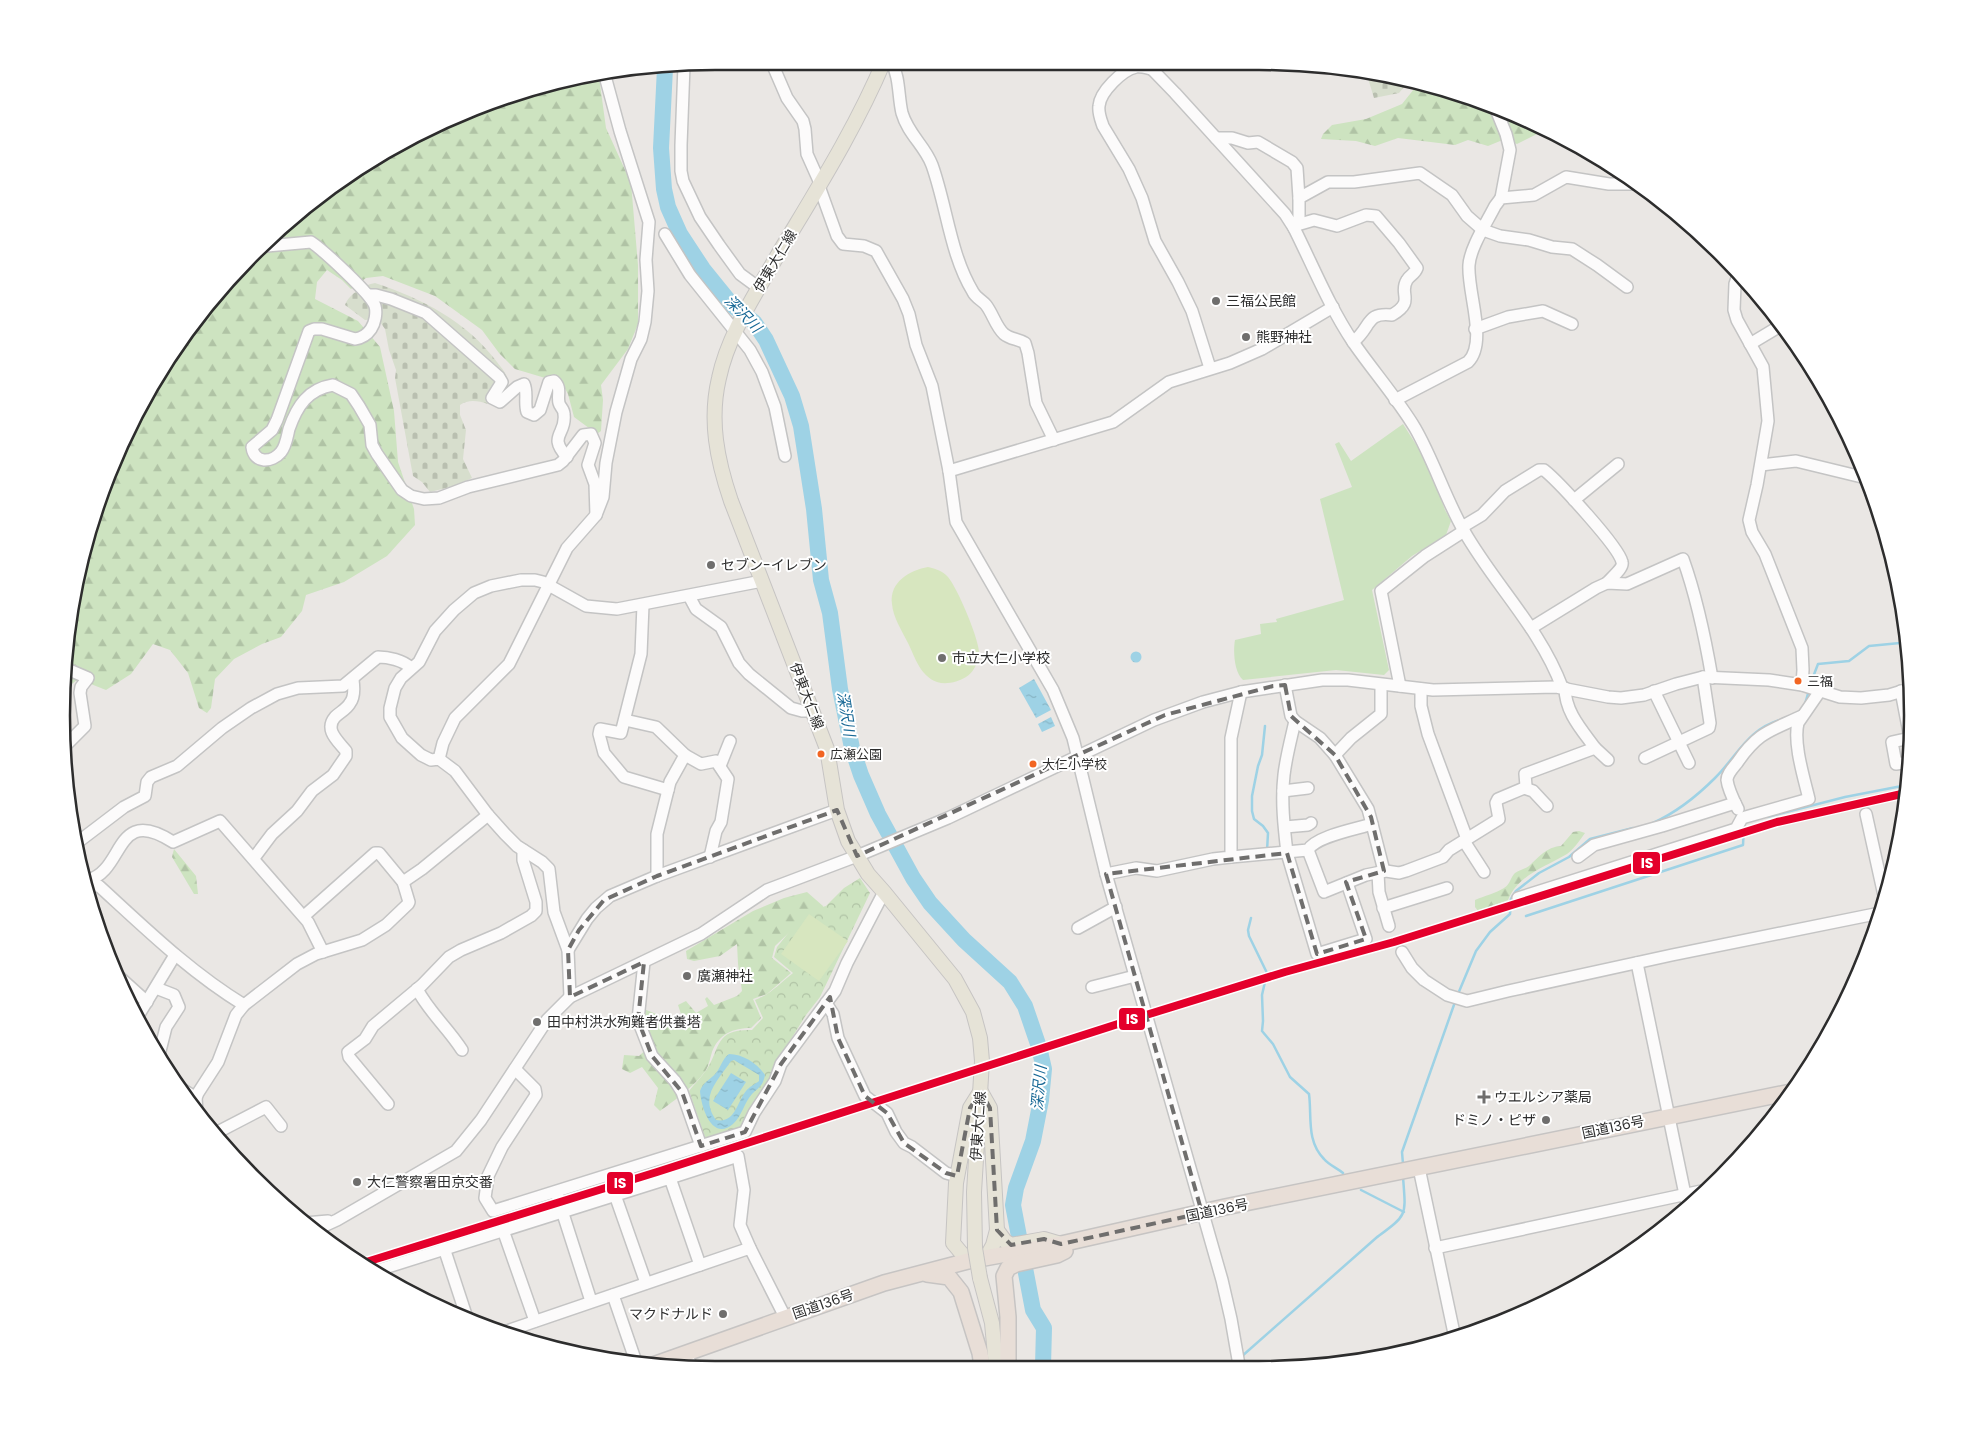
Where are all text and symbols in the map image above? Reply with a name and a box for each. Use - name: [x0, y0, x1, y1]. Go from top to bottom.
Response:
- street label: 伊東大仁線: [748, 226, 802, 296]
- water label: 深沢川: [720, 290, 768, 339]
- place label: 三福公民館: [1226, 291, 1296, 311]
- marker: 三福公民館: [1210, 295, 1222, 307]
- place label: 熊野神社: [1256, 327, 1312, 347]
- marker: 熊野神社: [1240, 331, 1252, 343]
- place label: セブン-イレブン: [721, 555, 827, 575]
- marker: セブン-イレブン: [705, 559, 717, 571]
- place label: 市立大仁小学校: [952, 648, 1050, 668]
- marker: 市立大仁小学校: [936, 652, 948, 664]
- street label: 伊東大仁線: [785, 660, 829, 732]
- place label: 三福: [1807, 672, 1833, 691]
- marker: 三福: [1793, 676, 1803, 686]
- water label: 深沢川: [833, 690, 861, 740]
- place label: 広瀬公園: [830, 745, 882, 764]
- marker: 広瀬公園: [816, 749, 826, 759]
- place label: 大仁小学校: [1042, 755, 1107, 774]
- marker: 大仁小学校: [1028, 759, 1038, 769]
- line badge: IS: [1632, 851, 1661, 875]
- text: IS: [1641, 853, 1654, 873]
- place label: 廣瀬神社: [697, 966, 753, 986]
- marker: 廣瀬神社: [681, 970, 693, 982]
- line badge: IS: [1118, 1007, 1146, 1031]
- text: IS: [1126, 1009, 1139, 1029]
- place label: 田中村洪水殉難者供養塔: [547, 1012, 701, 1032]
- marker: 田中村洪水殉難者供養塔: [531, 1016, 543, 1028]
- water label: 深沢川: [1026, 1063, 1051, 1111]
- place label: ウエルシア薬局: [1494, 1087, 1592, 1107]
- street label: 伊東大仁線: [966, 1090, 990, 1162]
- marker: ウエルシア薬局: [1478, 1091, 1490, 1103]
- place label: ドミノ・ピザ: [1452, 1110, 1536, 1130]
- street label: 国道136号: [1580, 1111, 1646, 1143]
- marker: ドミノ・ピザ: [1540, 1114, 1552, 1126]
- line badge: IS: [606, 1171, 634, 1195]
- place label: 大仁警察署田京交番: [367, 1172, 493, 1192]
- text: IS: [614, 1173, 627, 1193]
- marker: 大仁警察署田京交番: [351, 1176, 363, 1188]
- street label: 国道136号: [1184, 1194, 1250, 1226]
- street label: 国道136号: [790, 1284, 856, 1324]
- place label: マクドナルド: [629, 1304, 713, 1324]
- marker: マクドナルド: [717, 1308, 729, 1320]

